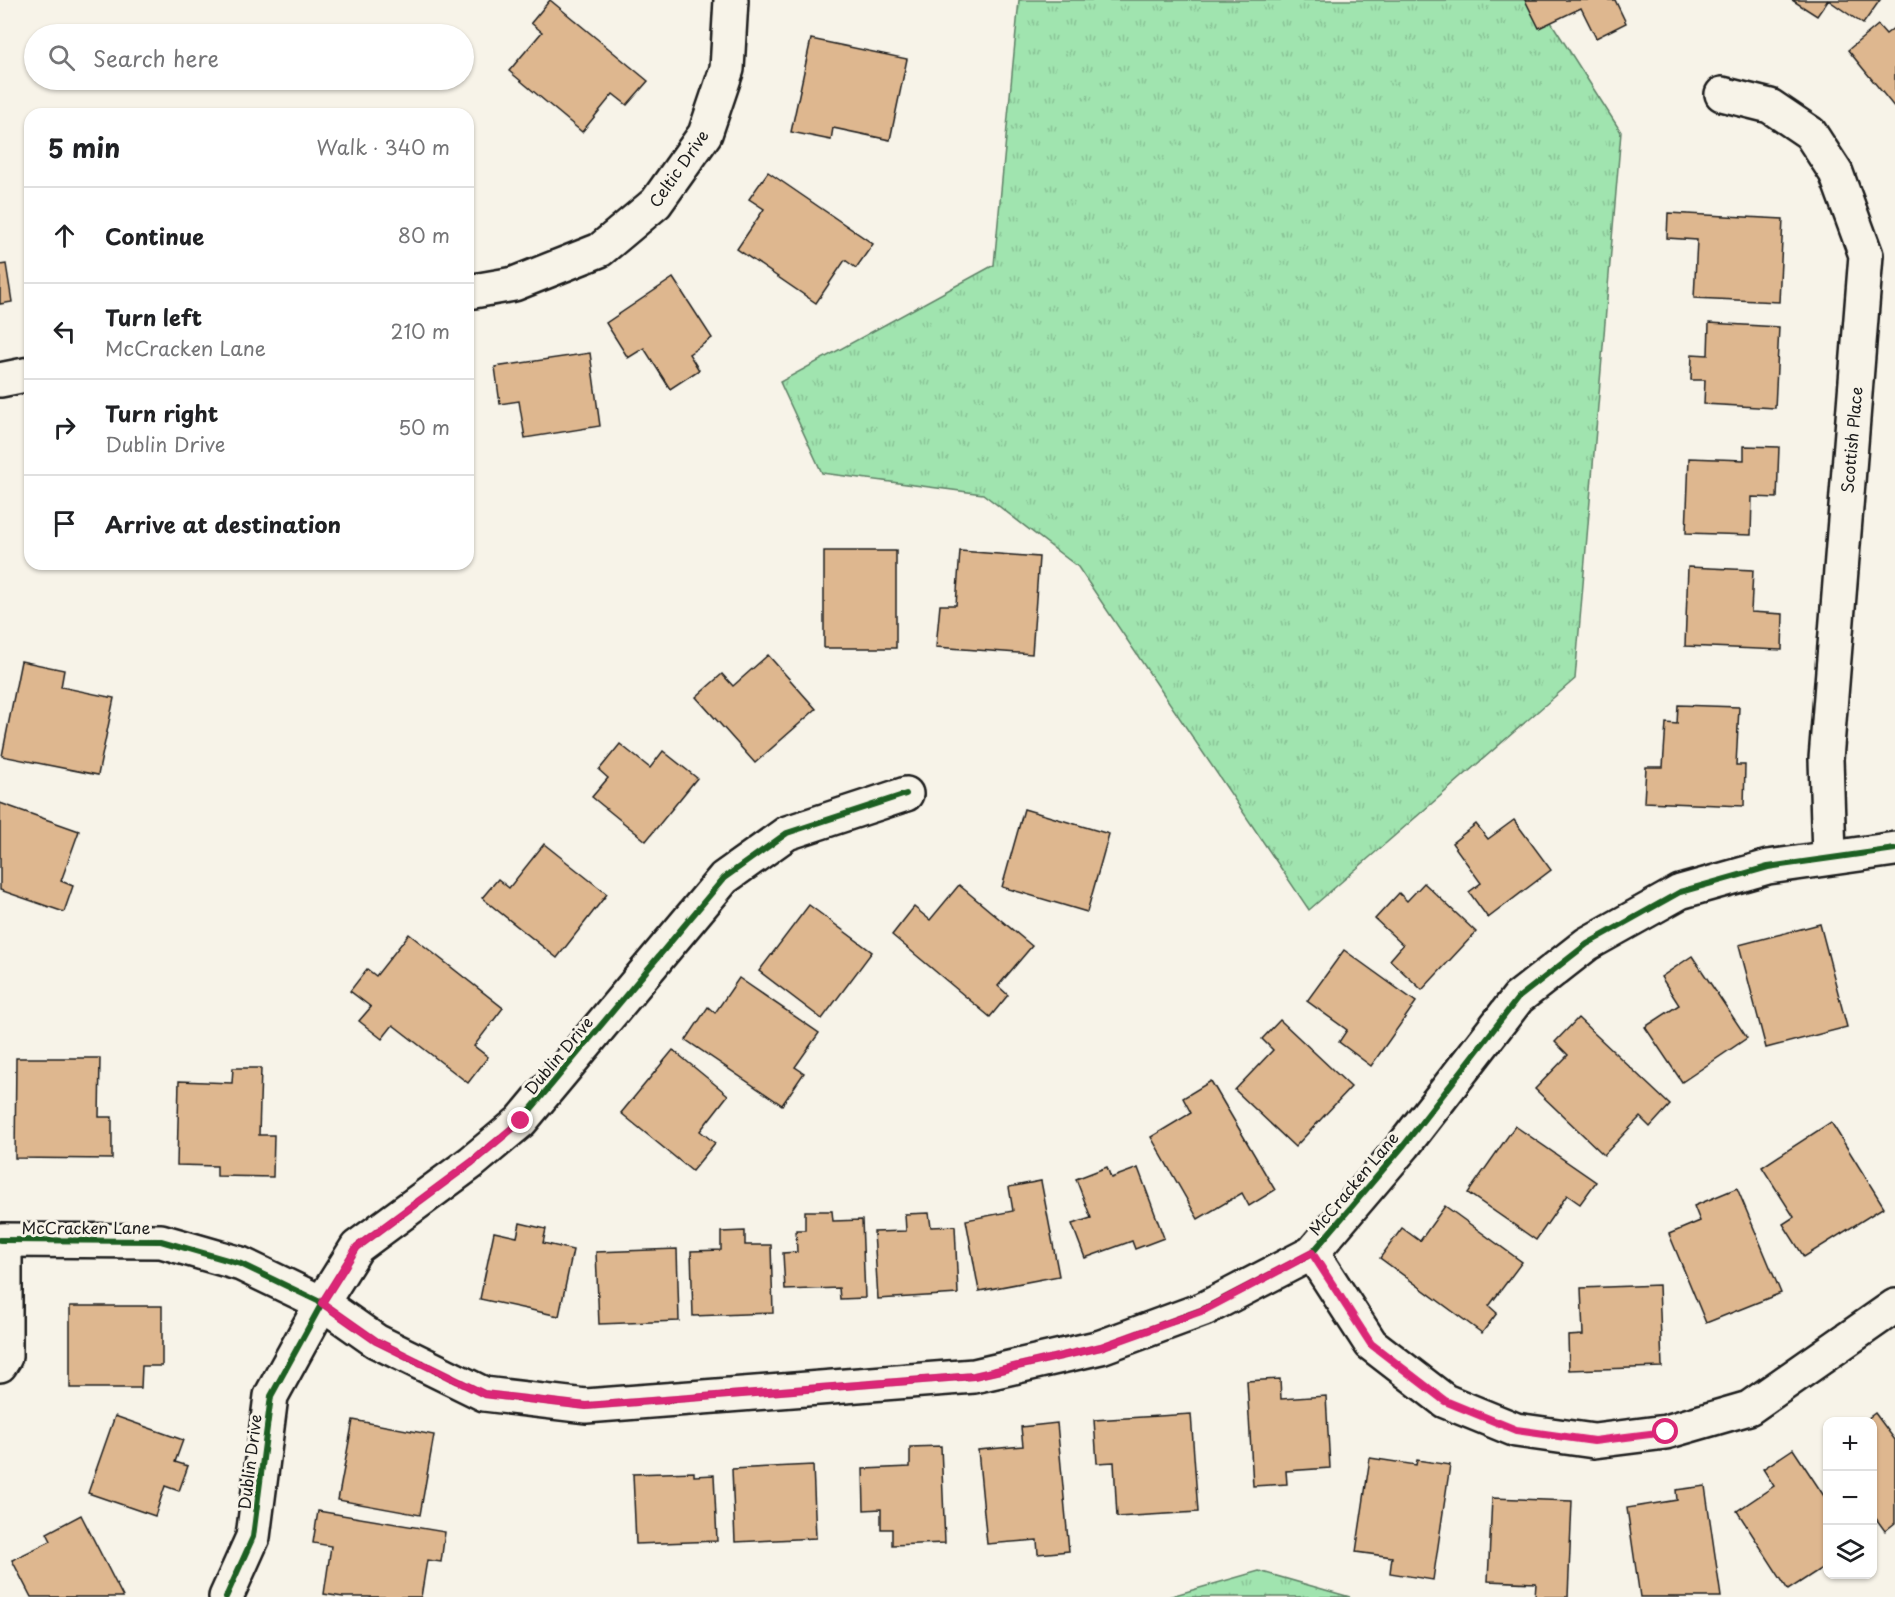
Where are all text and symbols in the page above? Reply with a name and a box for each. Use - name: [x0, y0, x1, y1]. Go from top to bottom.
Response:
- search box: [24, 24, 474, 90]
- icon: search: [45, 41, 78, 74]
- text: Search here: [93, 41, 219, 74]
- street label: Celtic Drive: [642, 124, 714, 212]
- text: 5 min: [48, 128, 120, 167]
- text: Walk · 340 m: [317, 132, 450, 162]
- icon: ahead: [48, 219, 81, 252]
- text: Continue: [105, 219, 204, 252]
- text: 80 m: [398, 220, 450, 250]
- text: Turn left: [105, 300, 202, 333]
- icon: left: [48, 315, 81, 348]
- text: 210 m: [391, 316, 450, 346]
- text: McCracken Lane: [105, 333, 266, 363]
- street label: Scottish Place: [1834, 386, 1868, 494]
- text: Turn right: [105, 396, 218, 429]
- icon: right: [48, 411, 81, 444]
- text: 50 m: [398, 412, 450, 442]
- text: Dublin Drive: [105, 429, 225, 459]
- icon: arrive: [48, 507, 81, 540]
- text: Arrive at destination: [105, 507, 341, 540]
- street label: Dublin Drive: [518, 1010, 598, 1100]
- route end: [507, 1107, 533, 1133]
- street label: McCracken Lane: [1302, 1126, 1404, 1240]
- street label: McCracken Lane: [22, 1215, 150, 1239]
- street label: Dublin Drive: [231, 1413, 267, 1511]
- map controls: [1823, 1417, 1877, 1579]
- button: +: [1823, 1417, 1877, 1471]
- route start: [1652, 1418, 1678, 1444]
- button: −: [1823, 1471, 1877, 1525]
- button: layers: [1823, 1525, 1877, 1579]

